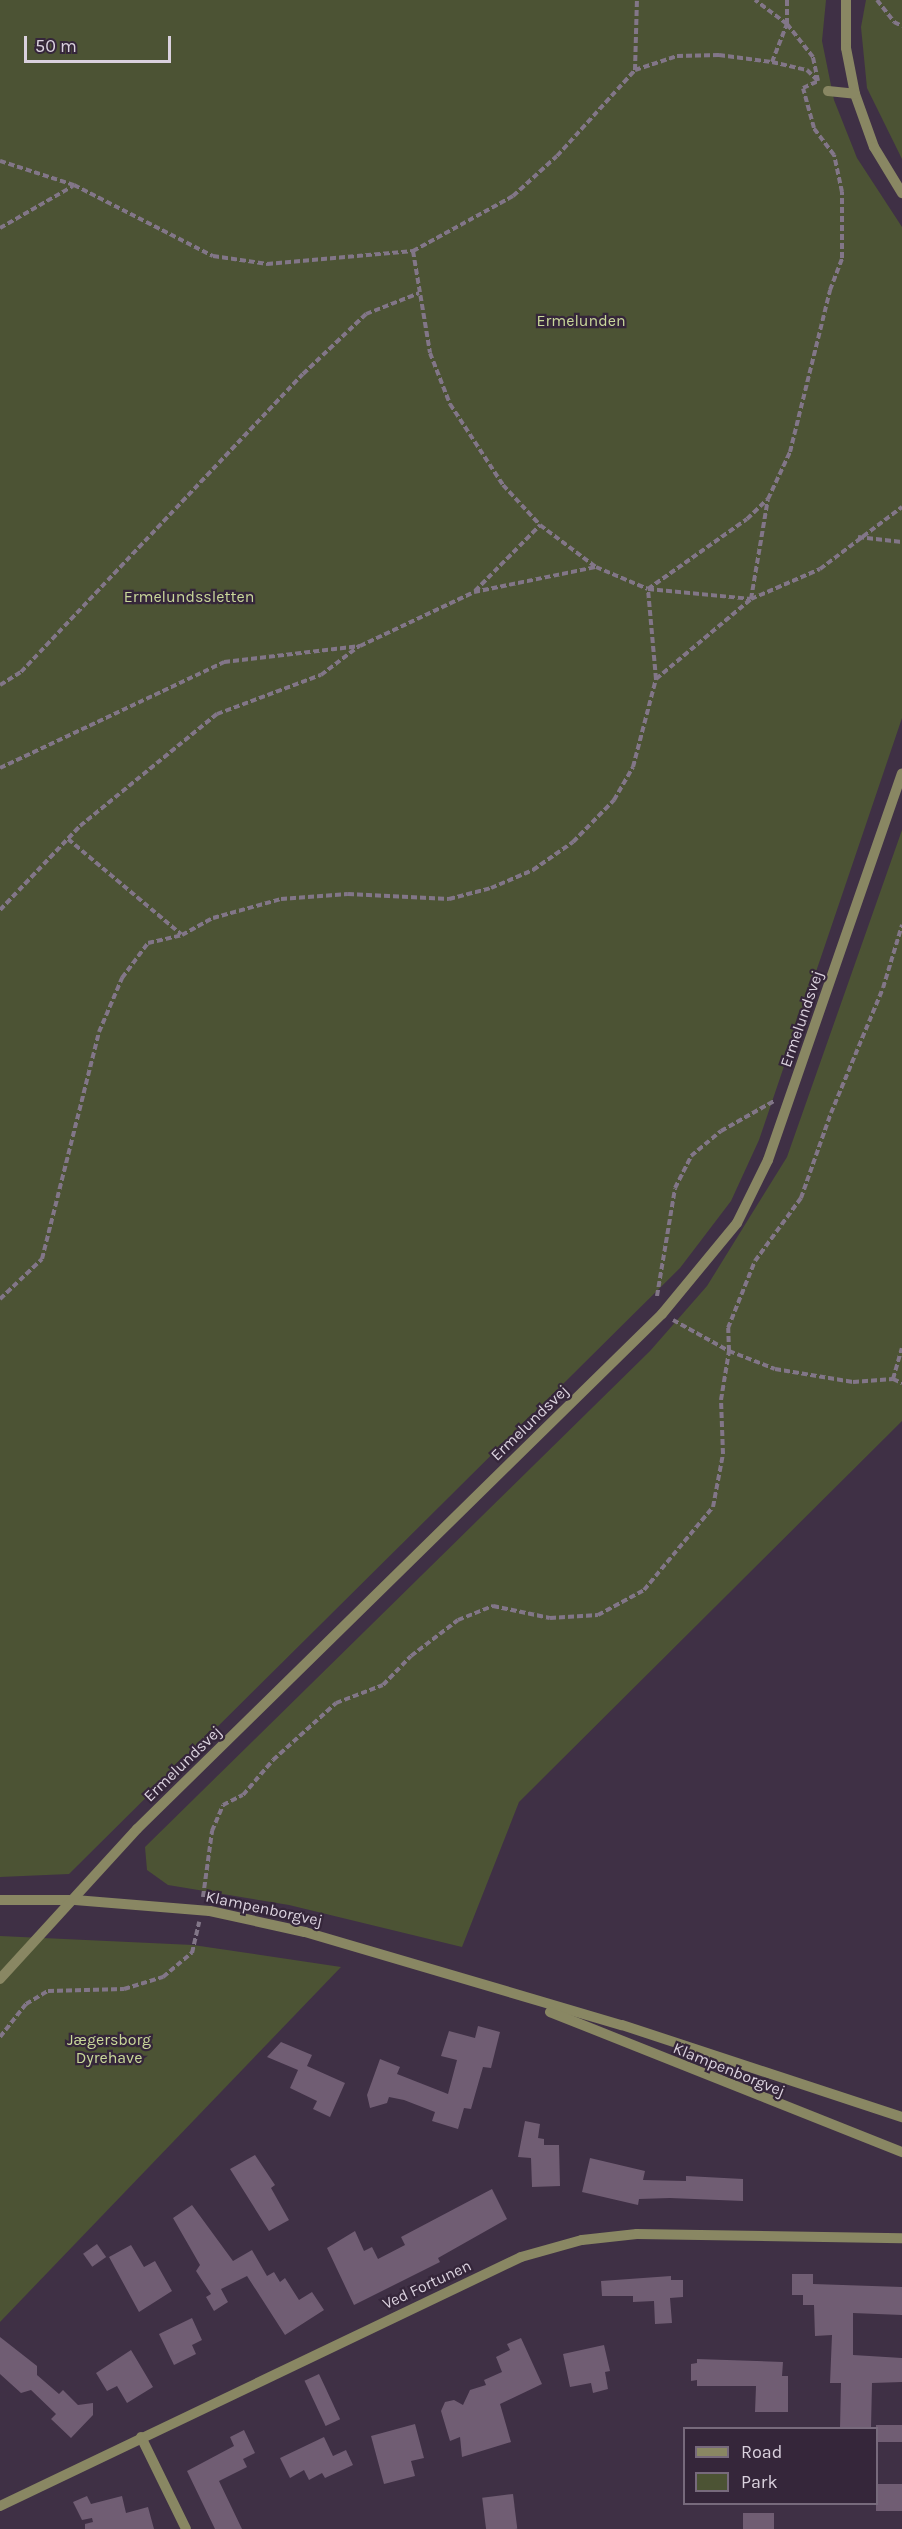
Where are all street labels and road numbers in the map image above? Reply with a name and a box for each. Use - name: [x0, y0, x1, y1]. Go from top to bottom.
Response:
- street label: Ermelundsvej: [776, 968, 828, 1070]
- street label: Ermelundsvej: [487, 1381, 573, 1465]
- street label: Ermelundsvej: [140, 1722, 226, 1806]
- street label: Klampenborgvej: [204, 1887, 324, 1931]
- street label: Klampenborgvej: [670, 2039, 788, 2101]
- street label: Ved Fortunen: [380, 2256, 474, 2314]

